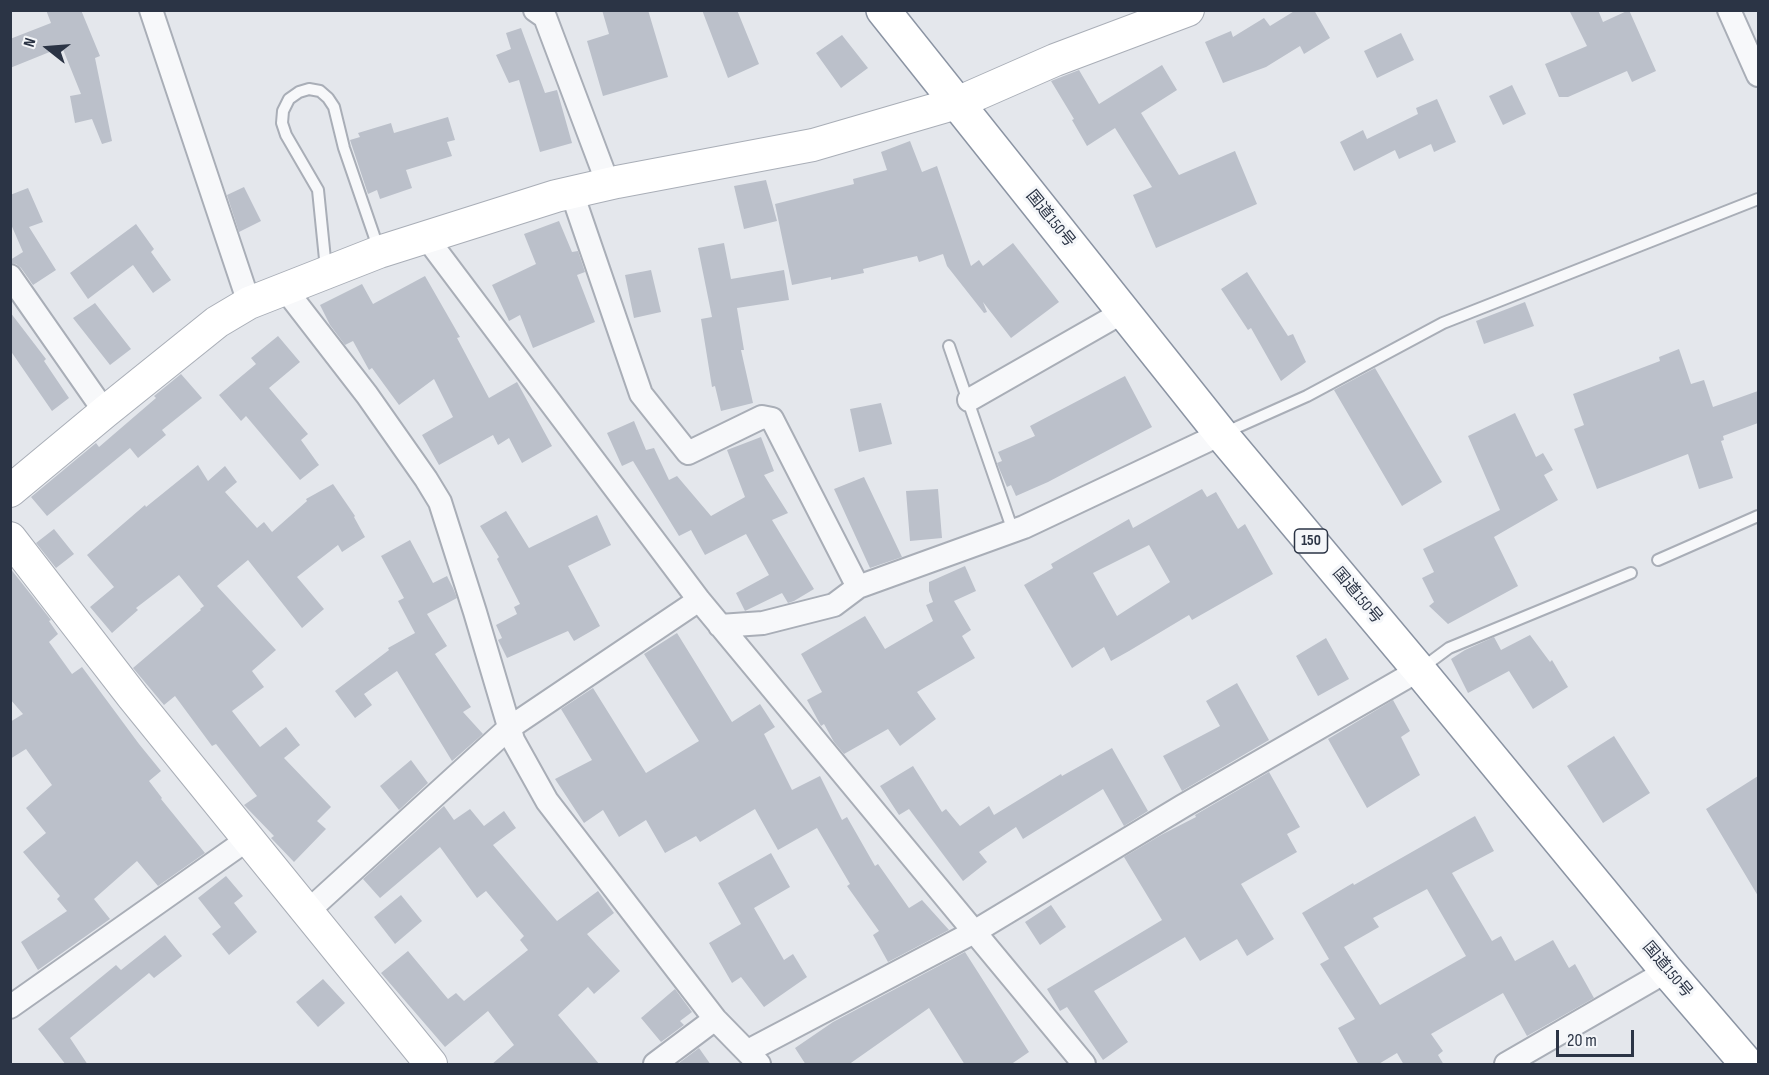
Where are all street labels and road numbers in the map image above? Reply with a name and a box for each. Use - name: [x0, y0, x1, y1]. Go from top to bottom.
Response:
- street label: 国道150号: [1021, 187, 1079, 251]
- road number: 150: [1294, 529, 1328, 553]
- street label: 国道150号: [1328, 564, 1386, 628]
- street label: 国道150号: [1638, 938, 1696, 1002]

